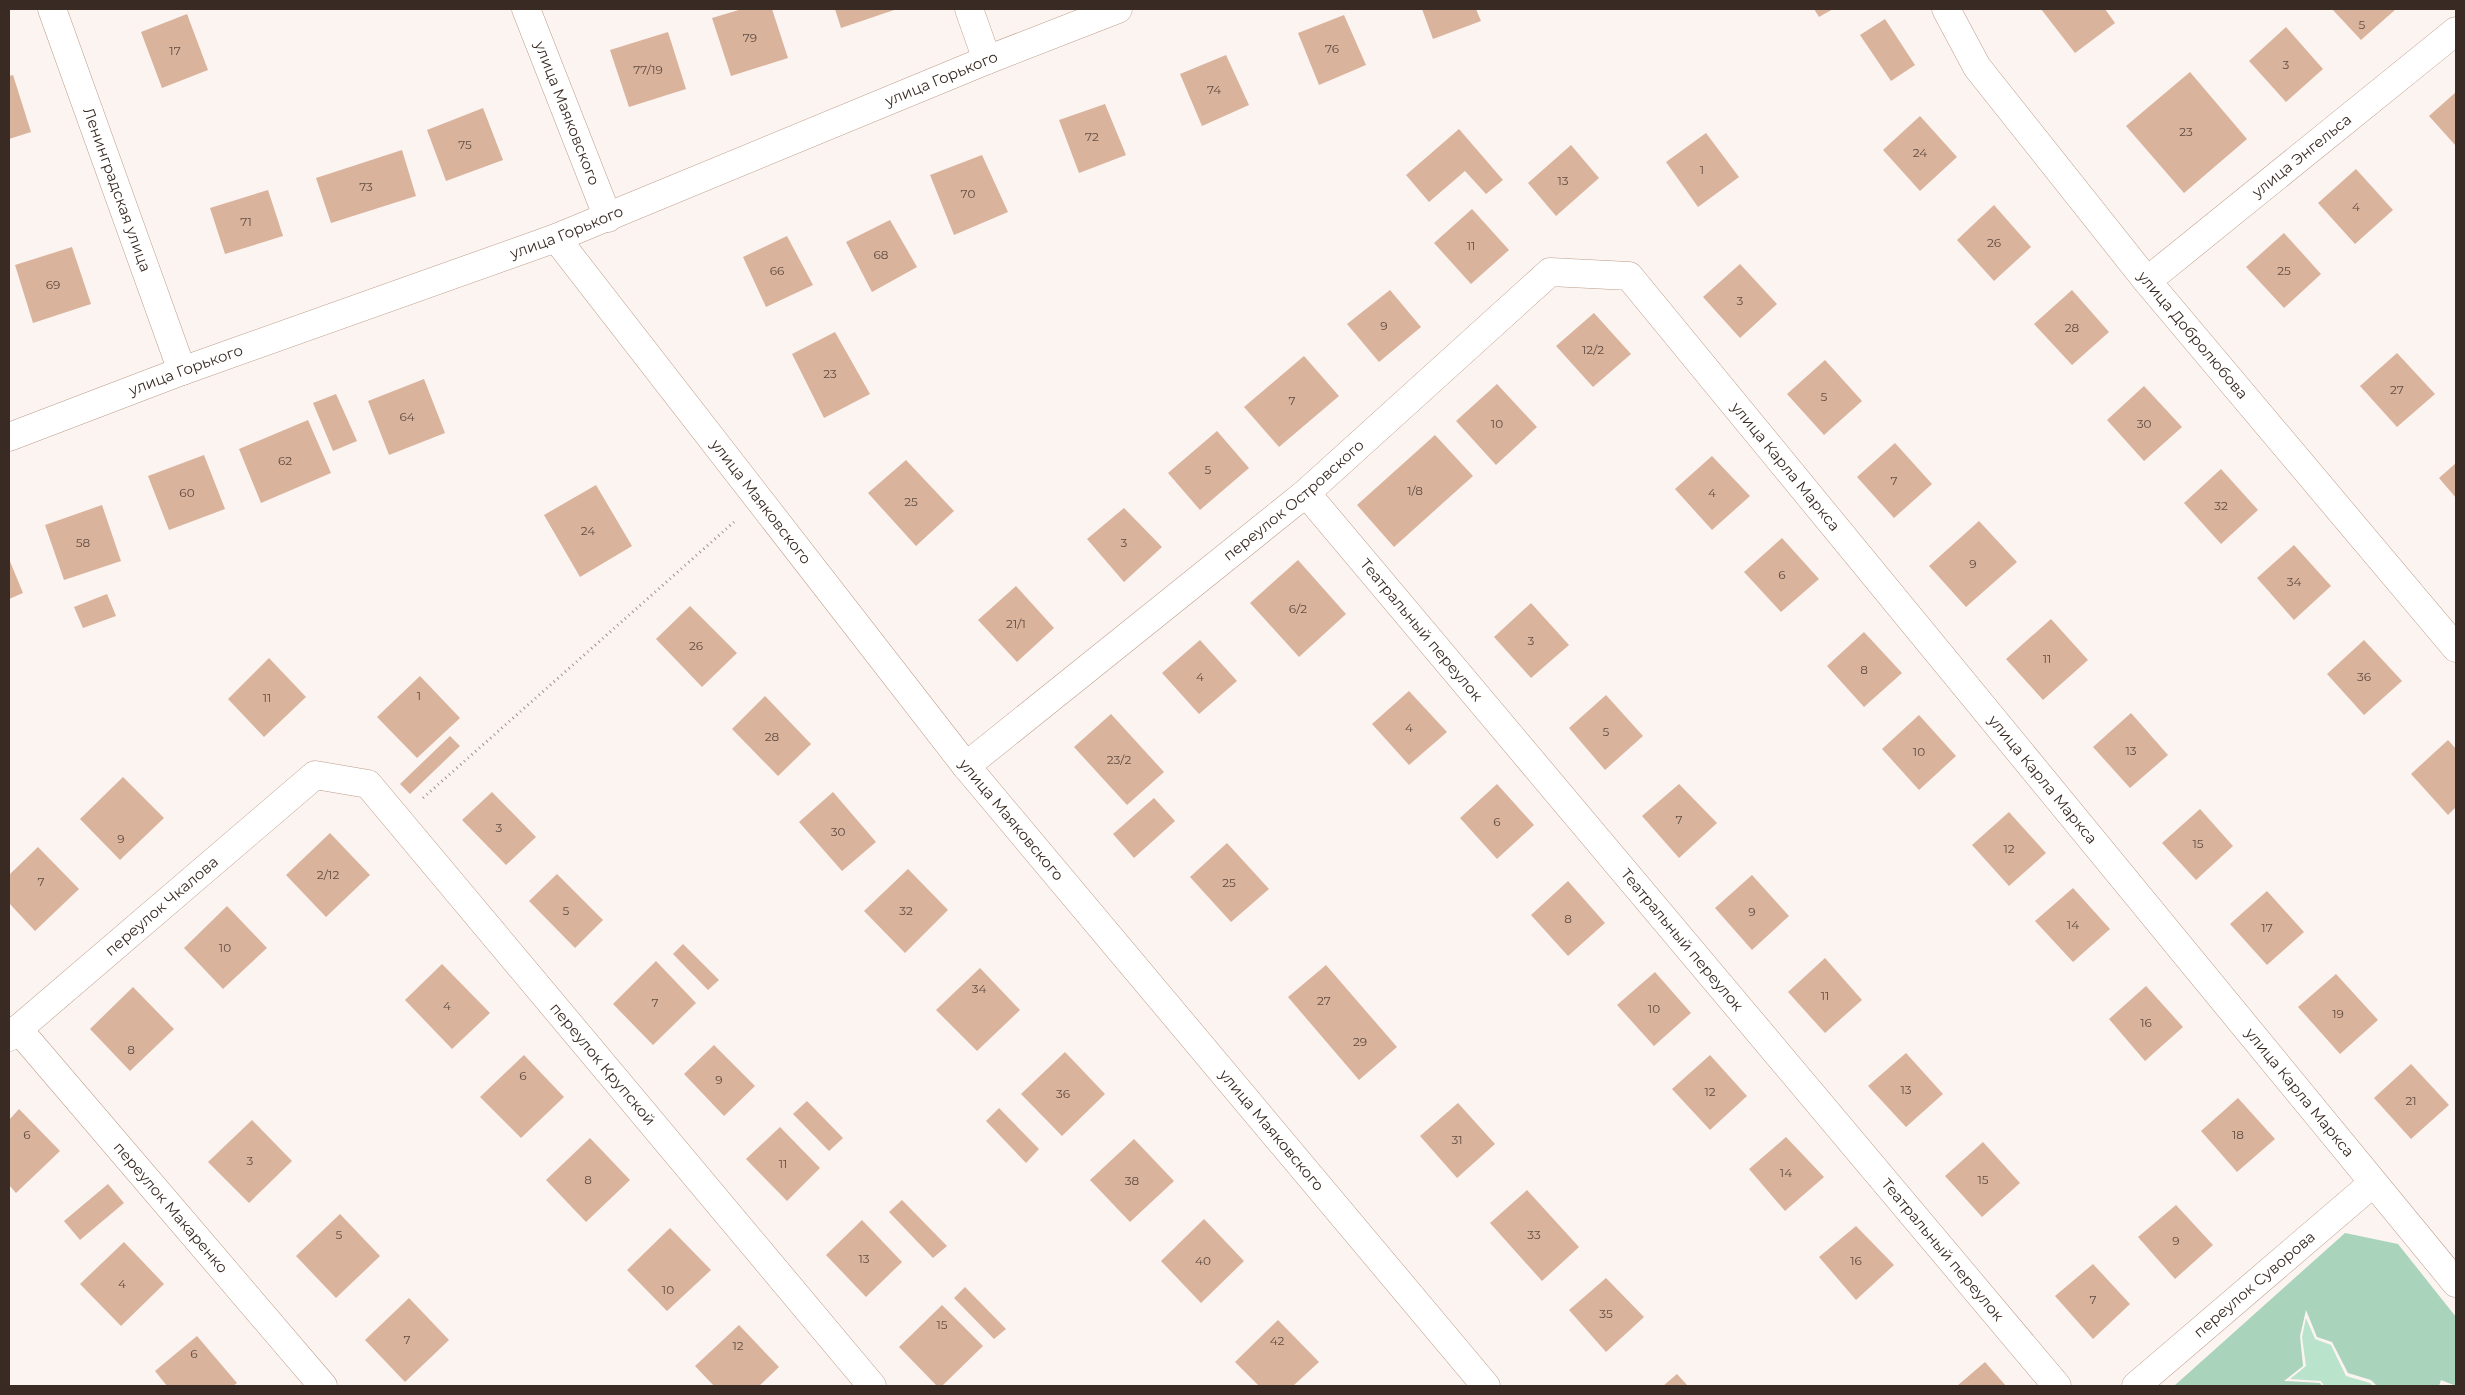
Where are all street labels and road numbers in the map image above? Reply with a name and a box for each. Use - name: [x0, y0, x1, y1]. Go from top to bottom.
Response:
- street label: улица Маяковского: [530, 37, 604, 188]
- street label: улица Горького: [881, 47, 1000, 111]
- street label: Ленинградская улица: [79, 105, 156, 274]
- street label: улица Энгельса: [2247, 110, 2355, 202]
- street label: улица Горького: [506, 201, 626, 263]
- street label: улица Добролюбова: [2133, 266, 2252, 403]
- street label: улица Горького: [125, 340, 245, 400]
- street label: улица Карла Маркса: [1727, 397, 1844, 535]
- street label: улица Маяковского: [706, 434, 816, 568]
- street label: переулок Островского: [1219, 435, 1368, 565]
- street label: Театральный переулок: [1356, 554, 1487, 705]
- street label: улица Карла Маркса: [1984, 710, 2102, 848]
- street label: улица Маяковского: [955, 754, 1068, 884]
- street label: переулок Чкалова: [101, 852, 222, 960]
- street label: Театральный переулок: [1617, 864, 1748, 1015]
- street label: переулок Крупской: [546, 999, 660, 1129]
- street label: улица Карла Маркса: [2241, 1023, 2359, 1161]
- street label: улица Маяковского: [1215, 1065, 1328, 1195]
- street label: переулок Макаренко: [110, 1138, 232, 1277]
- street label: Театральный переулок: [1878, 1174, 2009, 1325]
- street label: переулок Суворова: [2189, 1227, 2319, 1341]

